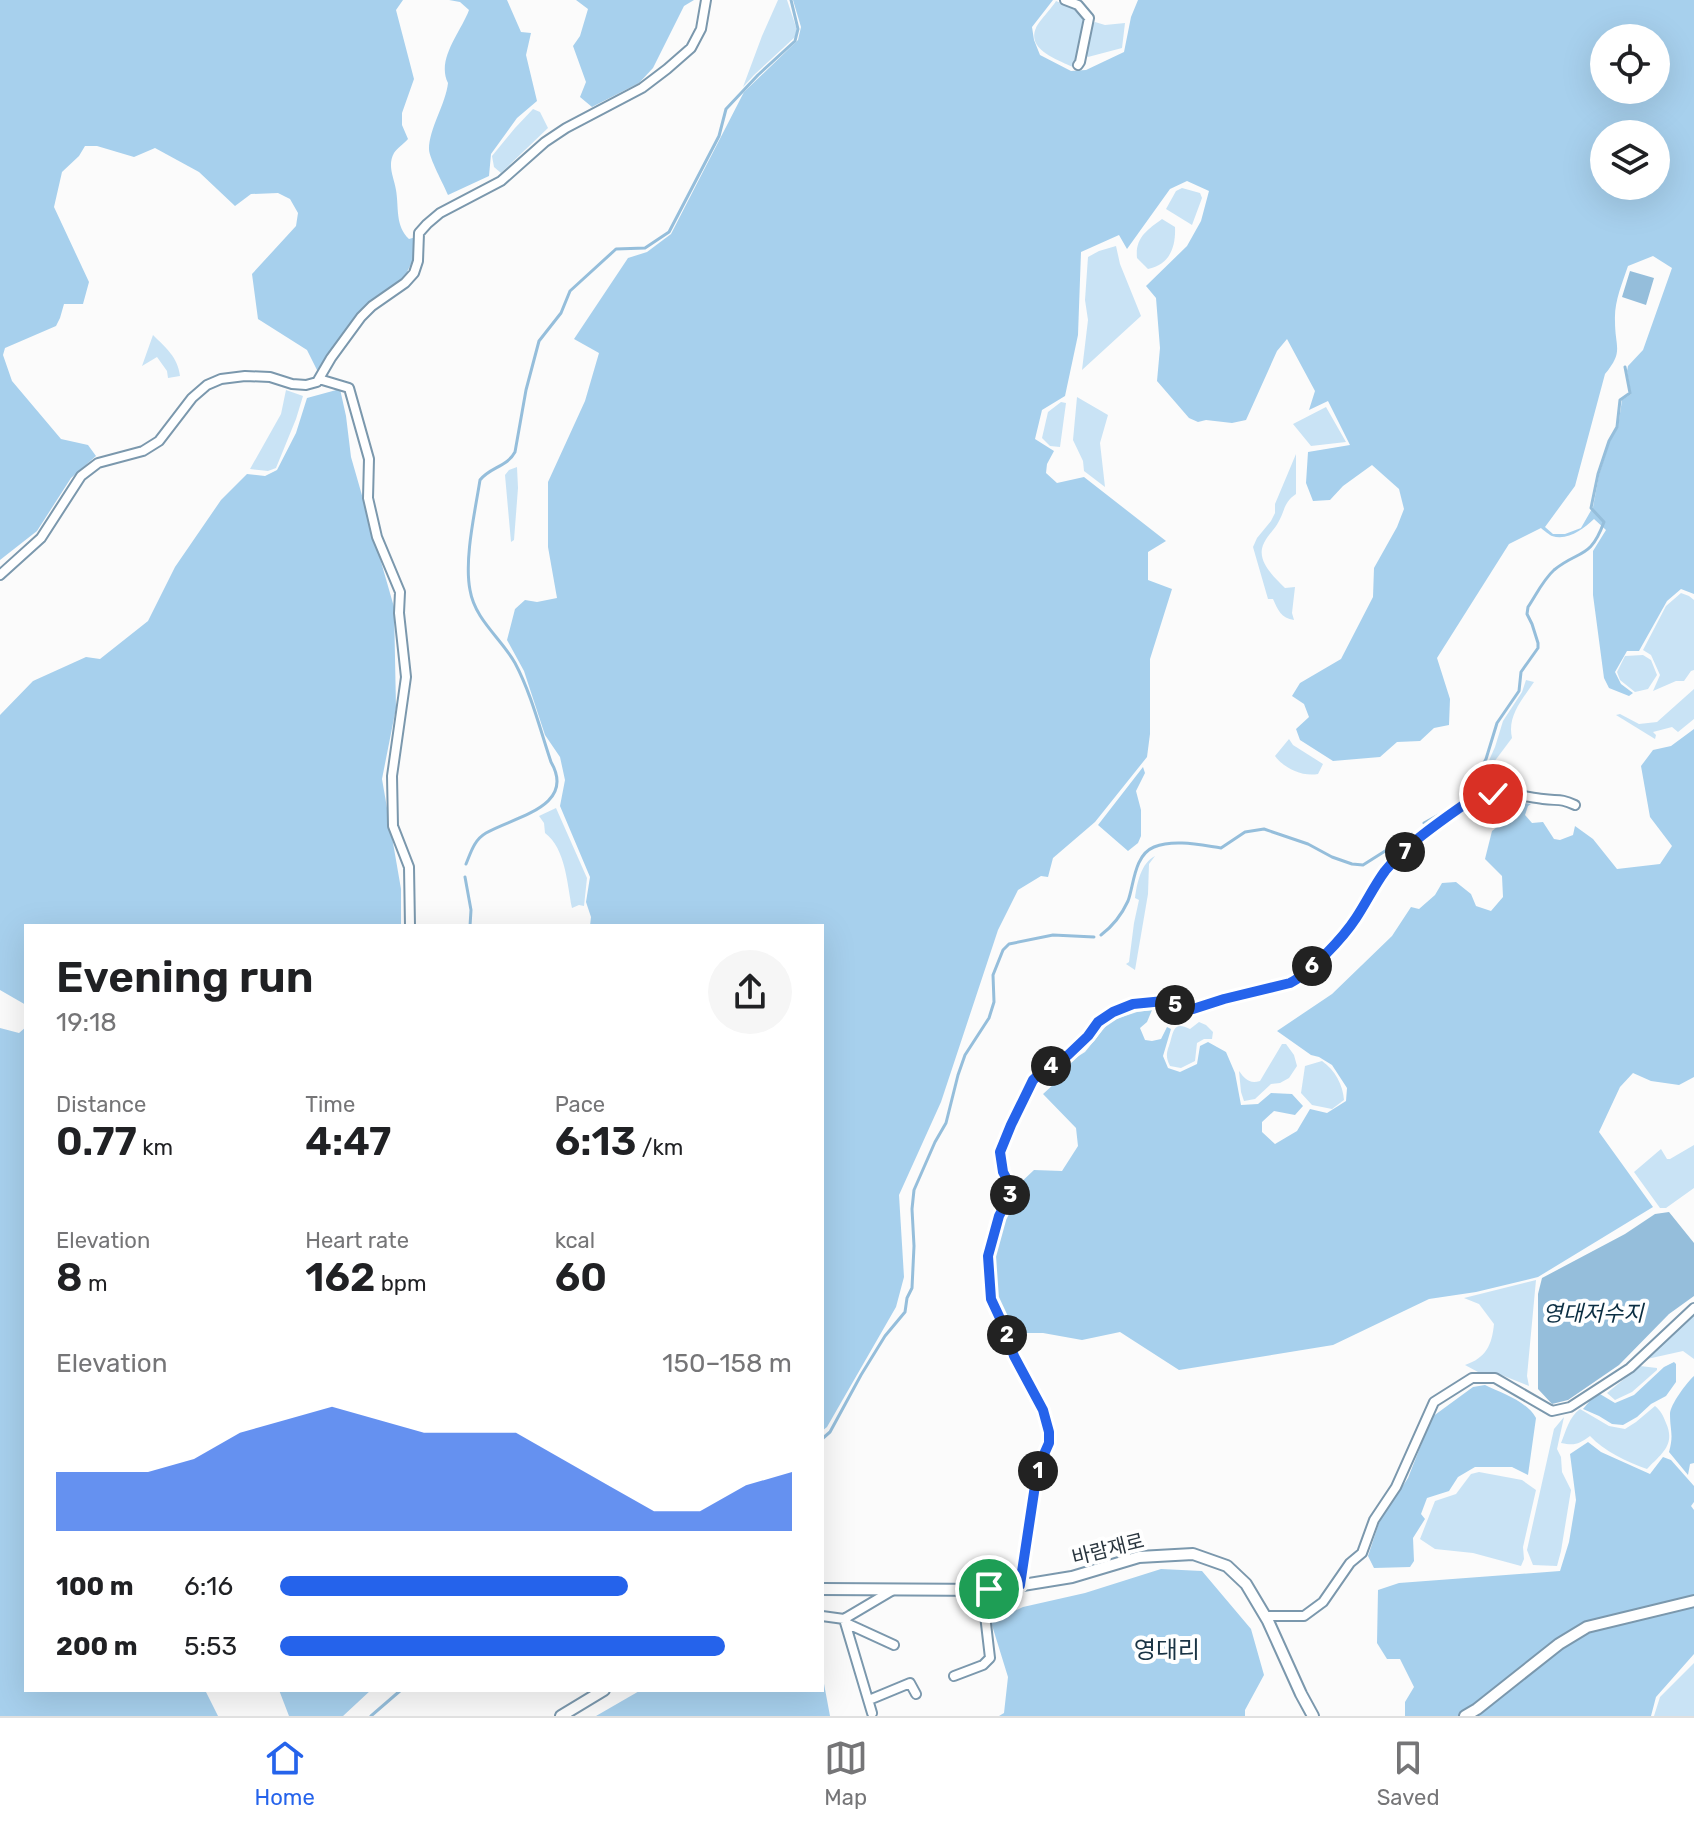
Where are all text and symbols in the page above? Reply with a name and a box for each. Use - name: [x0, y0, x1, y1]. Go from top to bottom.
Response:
- map controls: [1590, 24, 1670, 200]
- button: locate: [1590, 24, 1670, 104]
- button: layers: [1590, 120, 1670, 200]
- pin: [1459, 760, 1527, 828]
- icon: check: [1471, 772, 1515, 816]
- pin: 7: [1385, 832, 1425, 872]
- text: 7: [1399, 838, 1411, 865]
- pin: 6: [1292, 946, 1332, 986]
- button: share: [708, 950, 792, 1034]
- text: Evening run: [56, 951, 314, 1003]
- text: 6: [1305, 952, 1319, 979]
- pin: 5: [1155, 985, 1195, 1025]
- text: 5: [1168, 991, 1182, 1018]
- text: 19:18: [56, 1007, 117, 1038]
- pin: 4: [1031, 1046, 1071, 1086]
- text: 4: [1043, 1052, 1059, 1079]
- text: Distance: [56, 1091, 146, 1118]
- text: Time: [305, 1091, 355, 1118]
- text: Pace: [555, 1091, 605, 1118]
- text: 0.77: [56, 1118, 137, 1165]
- text: 4:47: [305, 1118, 391, 1165]
- text: 6:13: [555, 1118, 636, 1165]
- text: km: [137, 1134, 173, 1161]
- text: /km: [636, 1134, 683, 1161]
- pin: 3: [990, 1175, 1030, 1215]
- text: 3: [1003, 1181, 1017, 1208]
- text: Elevation: [56, 1227, 150, 1254]
- text: Heart rate: [305, 1227, 409, 1254]
- text: kcal: [555, 1227, 595, 1254]
- text: 8: [56, 1254, 83, 1301]
- text: 162: [305, 1254, 375, 1301]
- text: 60: [555, 1254, 607, 1301]
- text: m: [83, 1270, 108, 1297]
- text: bpm: [375, 1270, 427, 1297]
- water label: 영대저수지: [1542, 1300, 1645, 1327]
- pin: 2: [987, 1315, 1027, 1355]
- text: 2: [1000, 1321, 1014, 1348]
- text: Elevation: [56, 1348, 167, 1379]
- text: 150–158 m: [662, 1348, 792, 1379]
- pin: 1: [1018, 1451, 1058, 1491]
- text: 1: [1033, 1457, 1043, 1484]
- street label: 바람재로: [1069, 1528, 1147, 1570]
- pin: [955, 1555, 1023, 1623]
- icon: arrive: [967, 1567, 1011, 1611]
- text: 100 m: [56, 1571, 134, 1602]
- text: 6:16: [184, 1571, 233, 1602]
- text: 200 m: [56, 1631, 138, 1662]
- text: 5:53: [184, 1631, 237, 1662]
- district label: 영대리: [1134, 1636, 1200, 1664]
- tab: Home: [254, 1736, 315, 1811]
- tab: Map: [824, 1736, 868, 1811]
- tab: Saved: [1377, 1736, 1439, 1811]

